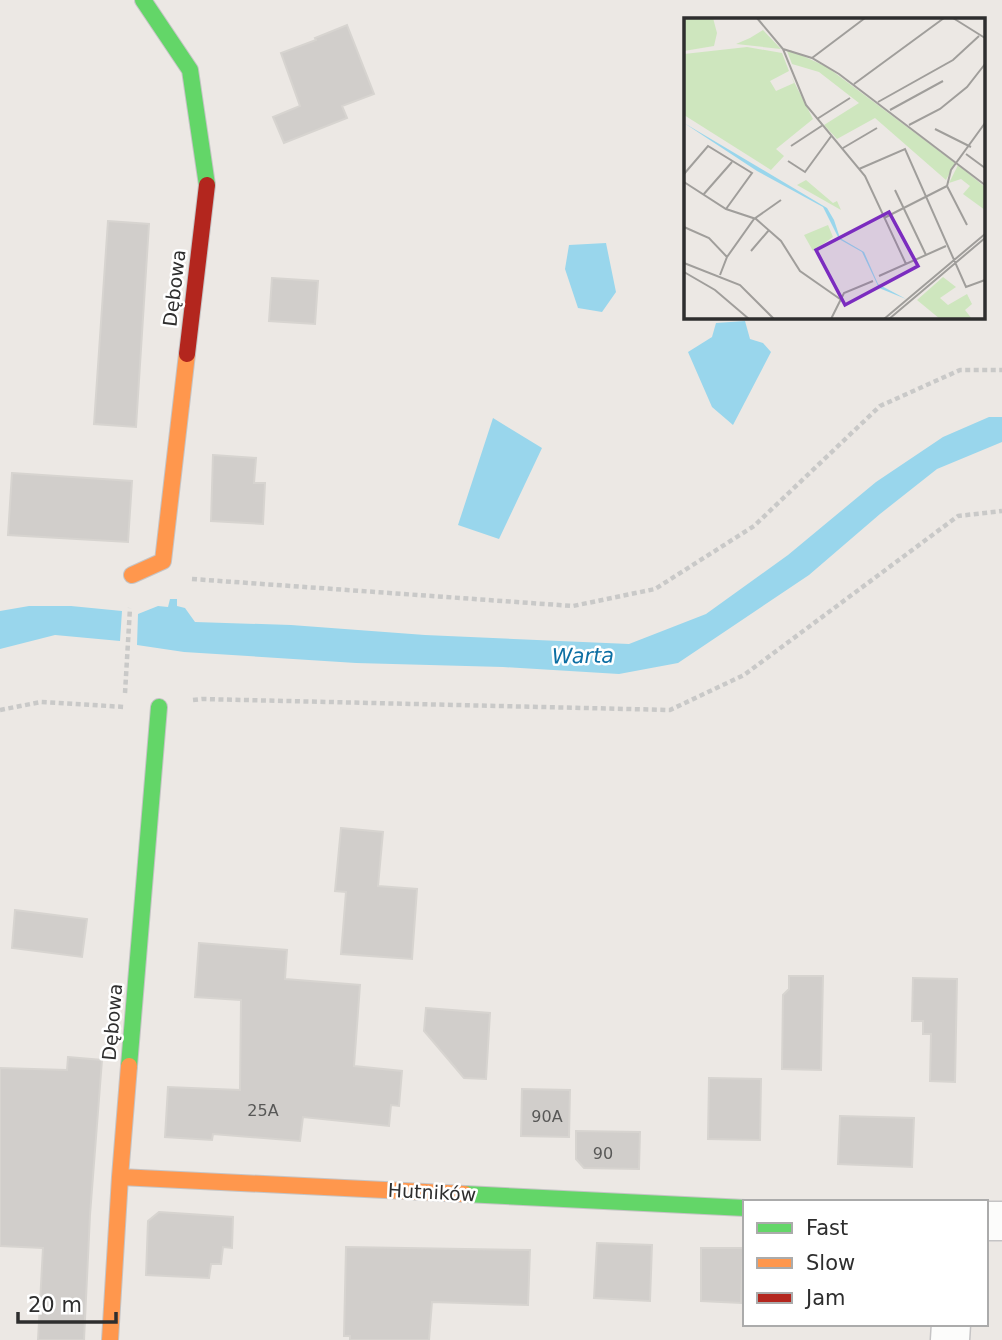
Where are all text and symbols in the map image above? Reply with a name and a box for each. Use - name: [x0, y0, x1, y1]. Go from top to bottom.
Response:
- inset map: [684, 18, 984, 318]
- street label: Dębowa: [158, 248, 190, 328]
- water label: Warta: [552, 643, 614, 669]
- street label: Dębowa: [98, 983, 126, 1061]
- house number: 25A: [247, 1101, 279, 1120]
- house number: 90A: [531, 1107, 563, 1126]
- house number: 90: [593, 1144, 613, 1163]
- street label: Hutników: [387, 1179, 477, 1205]
- legend: [743, 1200, 988, 1326]
- text: Fast: [806, 1216, 848, 1240]
- text: Slow: [806, 1251, 855, 1275]
- scale bar: [18, 1280, 116, 1324]
- text: Jam: [804, 1286, 846, 1310]
- text: 20 m: [28, 1293, 82, 1317]

